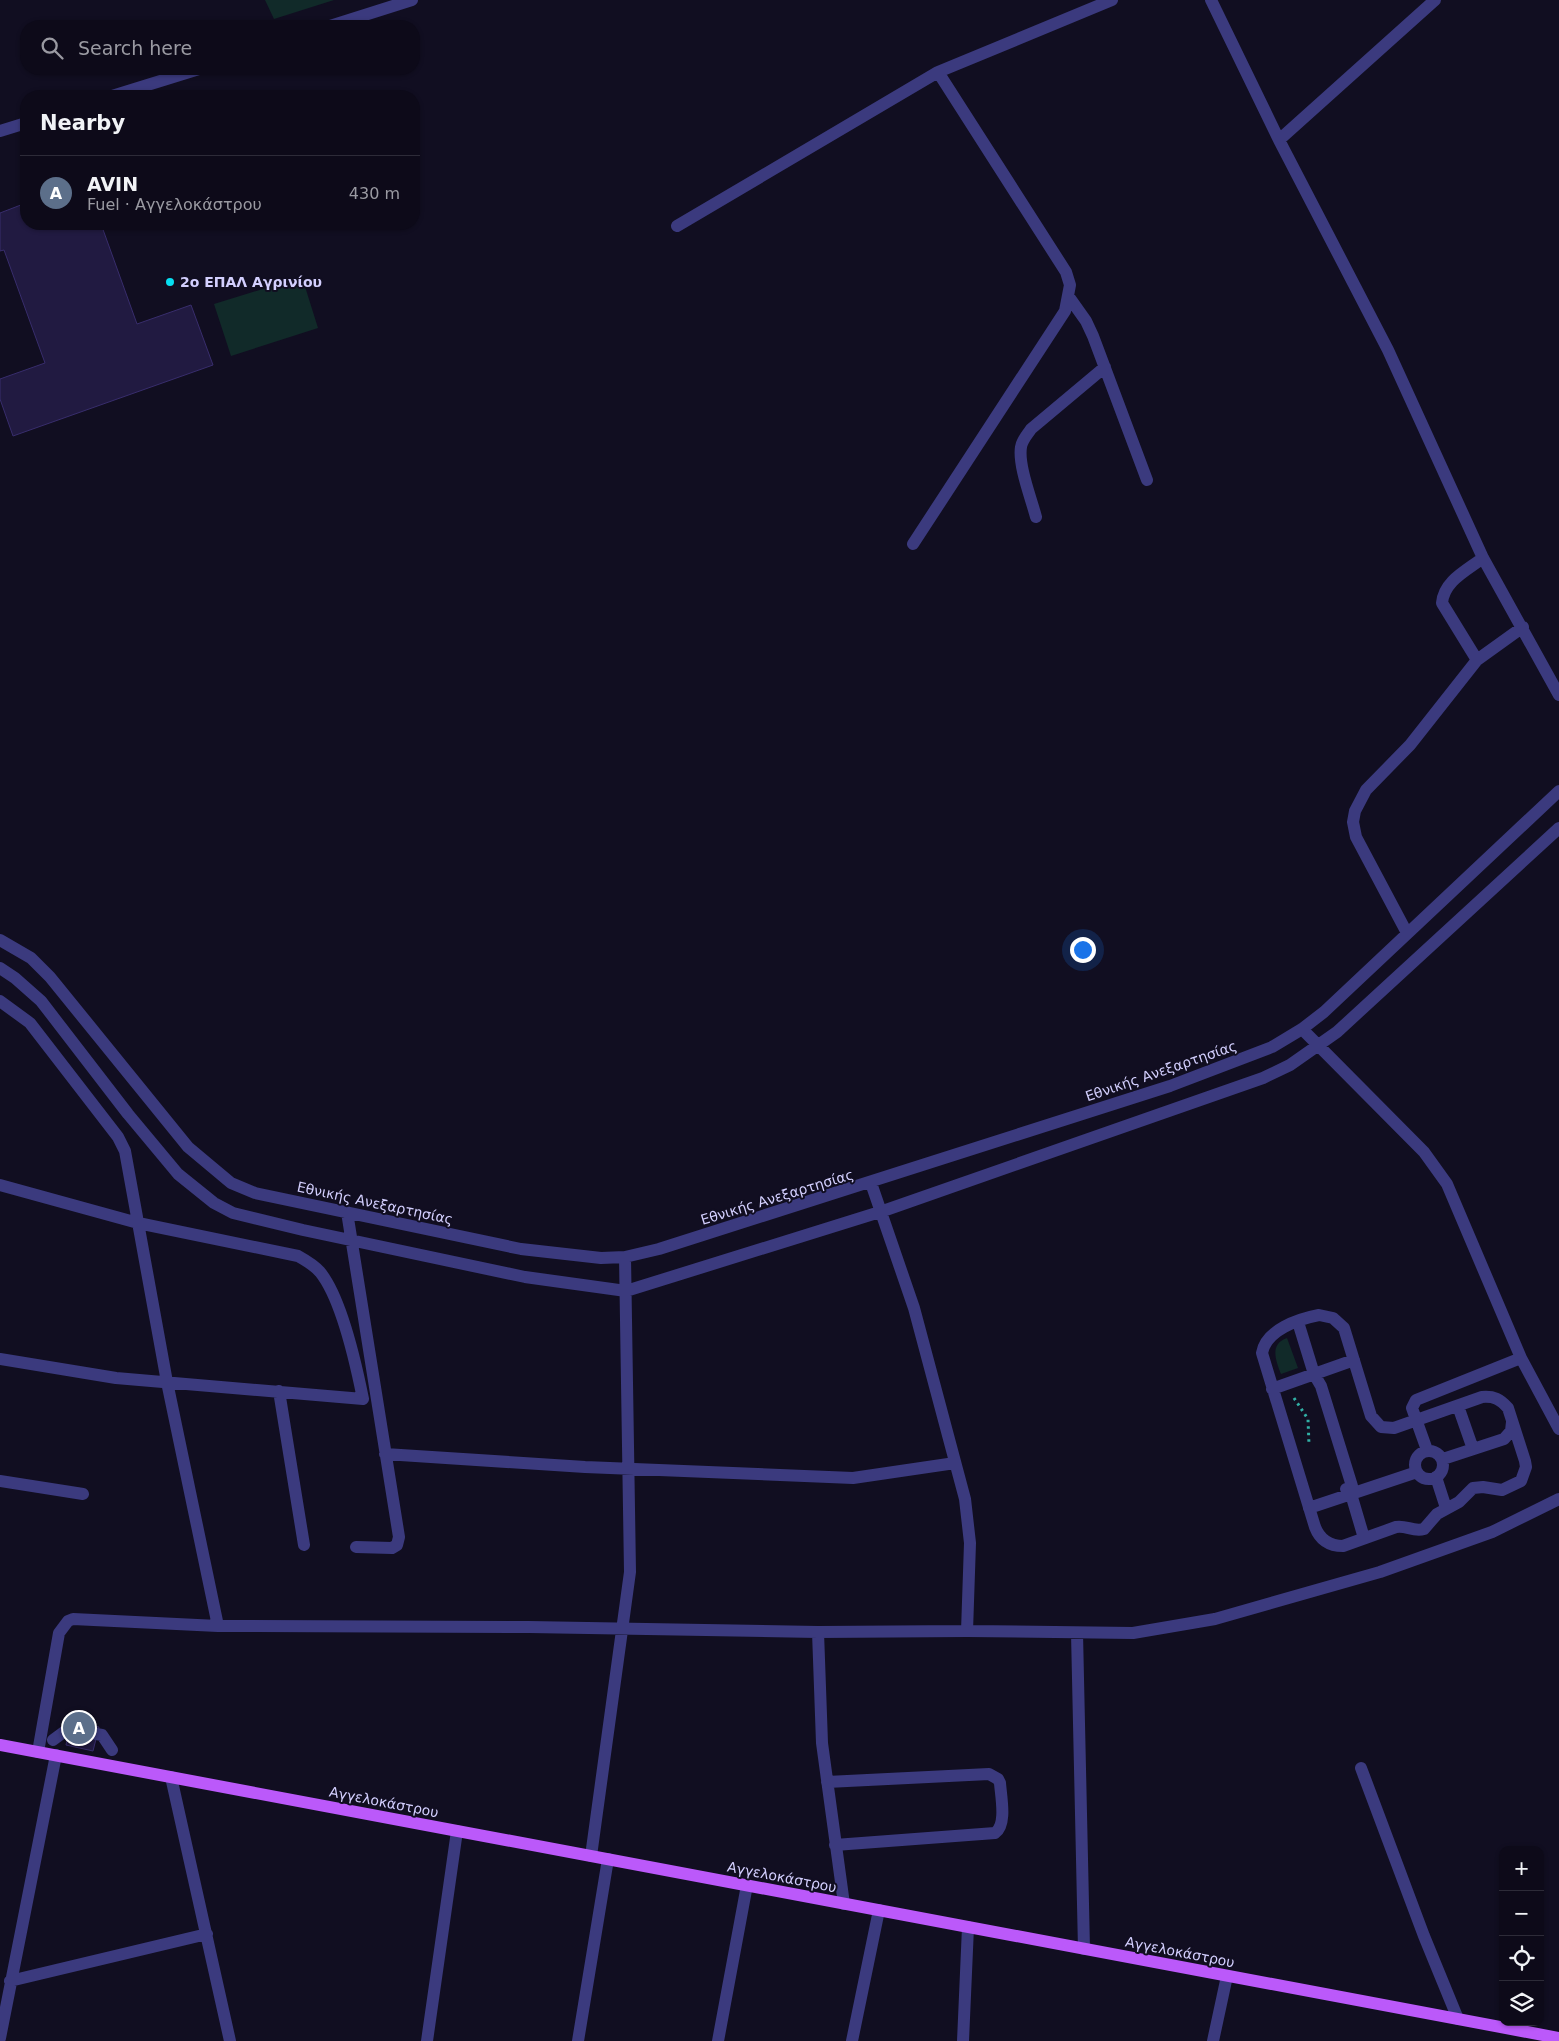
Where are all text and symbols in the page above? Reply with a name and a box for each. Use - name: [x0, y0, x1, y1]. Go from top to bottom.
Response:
- search box: [20, 20, 420, 75]
- icon: search: [38, 34, 66, 62]
- text: Search here: [78, 37, 192, 59]
- text: Nearby: [40, 111, 125, 135]
- text: AVIN: [87, 173, 138, 195]
- text: A: [50, 184, 62, 203]
- text: 430 m: [349, 184, 400, 203]
- text: Fuel · Αγγελοκάστρου: [87, 195, 262, 214]
- place label: 2ο ΕΠΑΛ Αγρινίου: [180, 274, 322, 290]
- marker: 2ο ΕΠΑΛ Αγρινίου: [164, 276, 176, 288]
- your location: [1070, 937, 1096, 963]
- street label: Εθνικής Ανεξαρτησίας: [1083, 1038, 1239, 1104]
- street label: Εθνικής Ανεξαρτησίας: [699, 1166, 855, 1228]
- street label: Εθνικής Ανεξαρτησίας: [296, 1179, 454, 1227]
- pin: A: [63, 1709, 95, 1747]
- street label: Αγγελοκάστρου: [328, 1784, 440, 1820]
- map controls: [1499, 1846, 1544, 2026]
- button: +: [1499, 1846, 1544, 1891]
- street label: Αγγελοκάστρου: [726, 1859, 838, 1895]
- button: −: [1499, 1891, 1544, 1936]
- street label: Αγγελοκάστρου: [1124, 1934, 1236, 1970]
- button: locate: [1499, 1936, 1544, 1981]
- button: layers: [1499, 1981, 1544, 2026]

